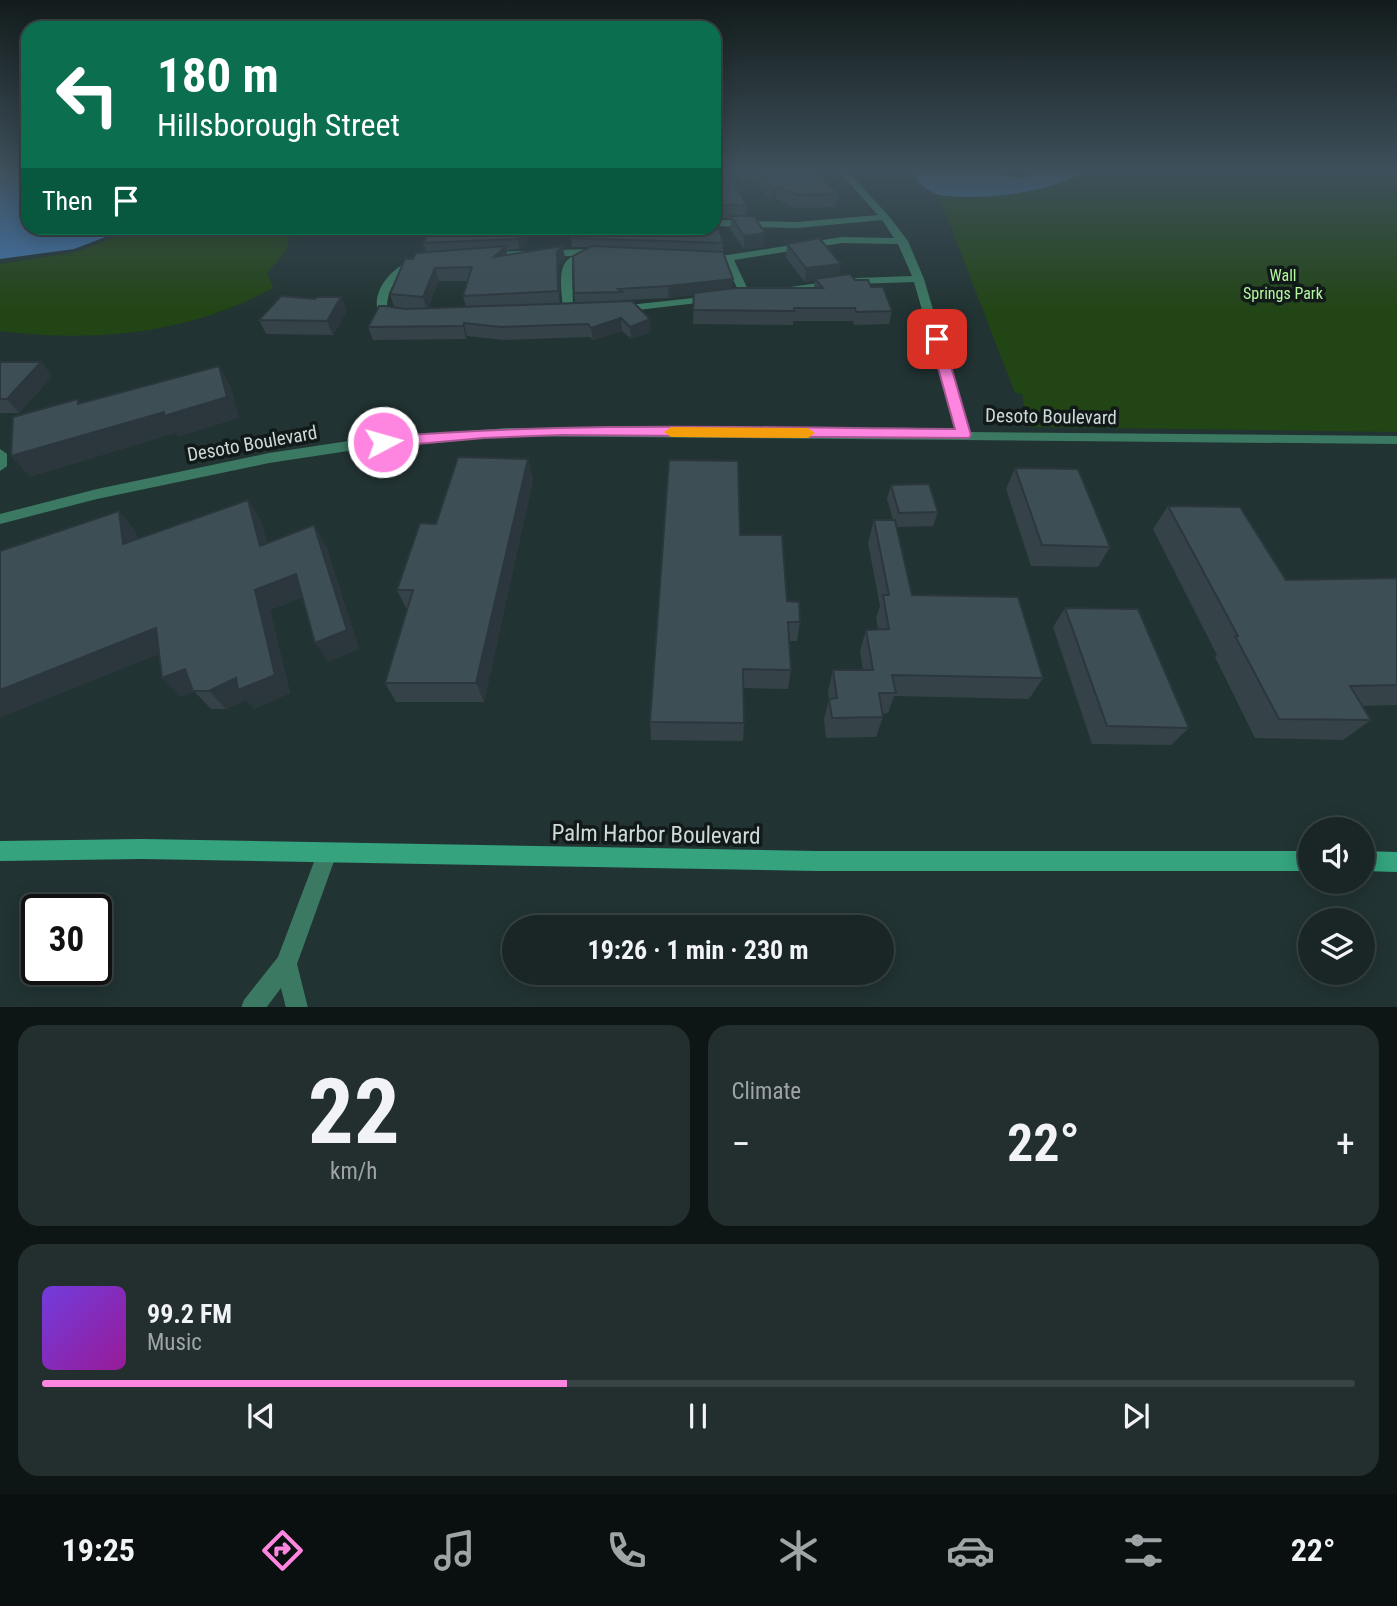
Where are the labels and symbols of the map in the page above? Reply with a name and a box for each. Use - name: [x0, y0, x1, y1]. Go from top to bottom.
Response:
- park label: Wall Springs Park: [1243, 266, 1324, 303]
- pin: [907, 309, 967, 369]
- street label: Desoto Boulevard: [985, 404, 1117, 429]
- position arrow: [346, 405, 420, 479]
- street label: Desoto Boulevard: [185, 421, 319, 466]
- street label: Palm Harbor Boulevard: [551, 819, 761, 850]
- speed limit sign: 30: [21, 894, 112, 985]

